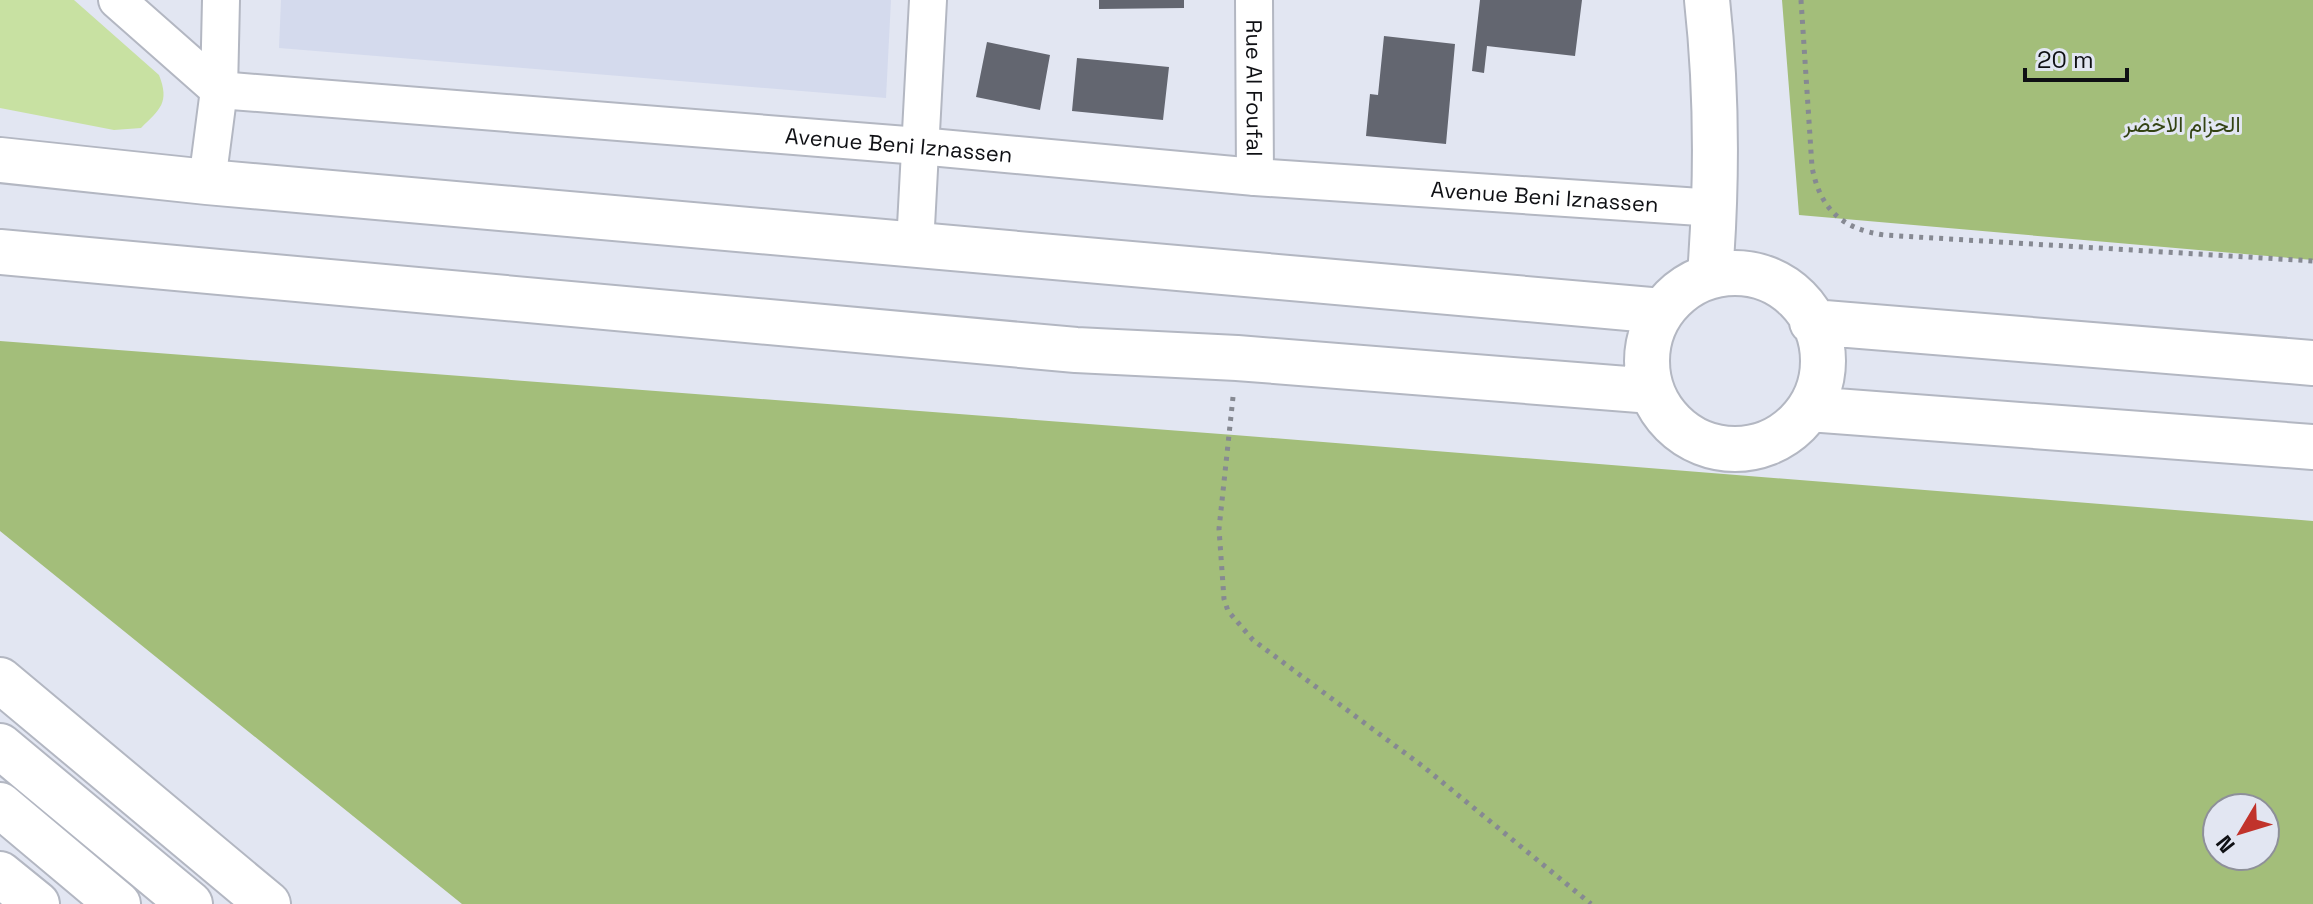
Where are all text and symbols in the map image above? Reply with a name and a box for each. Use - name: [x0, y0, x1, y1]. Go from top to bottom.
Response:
- street label: Rue Al Foufal: [1240, 19, 1269, 157]
- scale bar: [2025, 32, 2127, 82]
- text: 20 m: [2037, 44, 2094, 75]
- park label: الحزام الاخضر: [2122, 110, 2241, 139]
- street label: Avenue Beni Iznassen: [784, 121, 1014, 169]
- street label: Avenue Beni Iznassen: [1430, 175, 1659, 218]
- north arrow: [2201, 792, 2281, 872]
- text: N: [2210, 830, 2241, 859]

